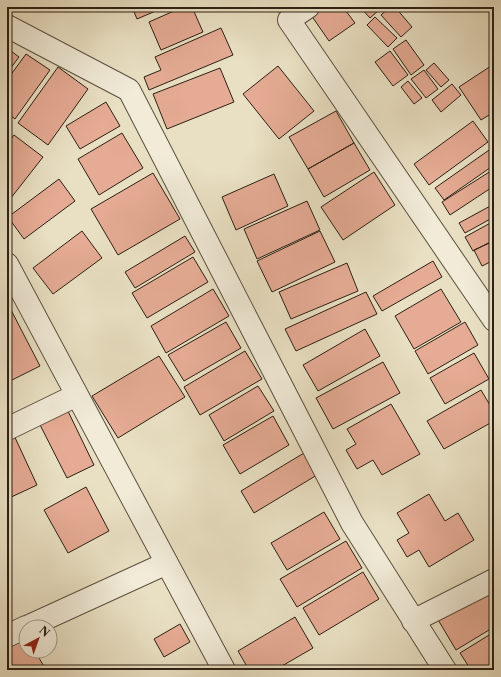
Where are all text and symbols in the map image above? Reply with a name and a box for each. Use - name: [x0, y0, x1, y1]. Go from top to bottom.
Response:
- north arrow: [18, 619, 58, 659]
- text: N: [36, 623, 53, 640]

